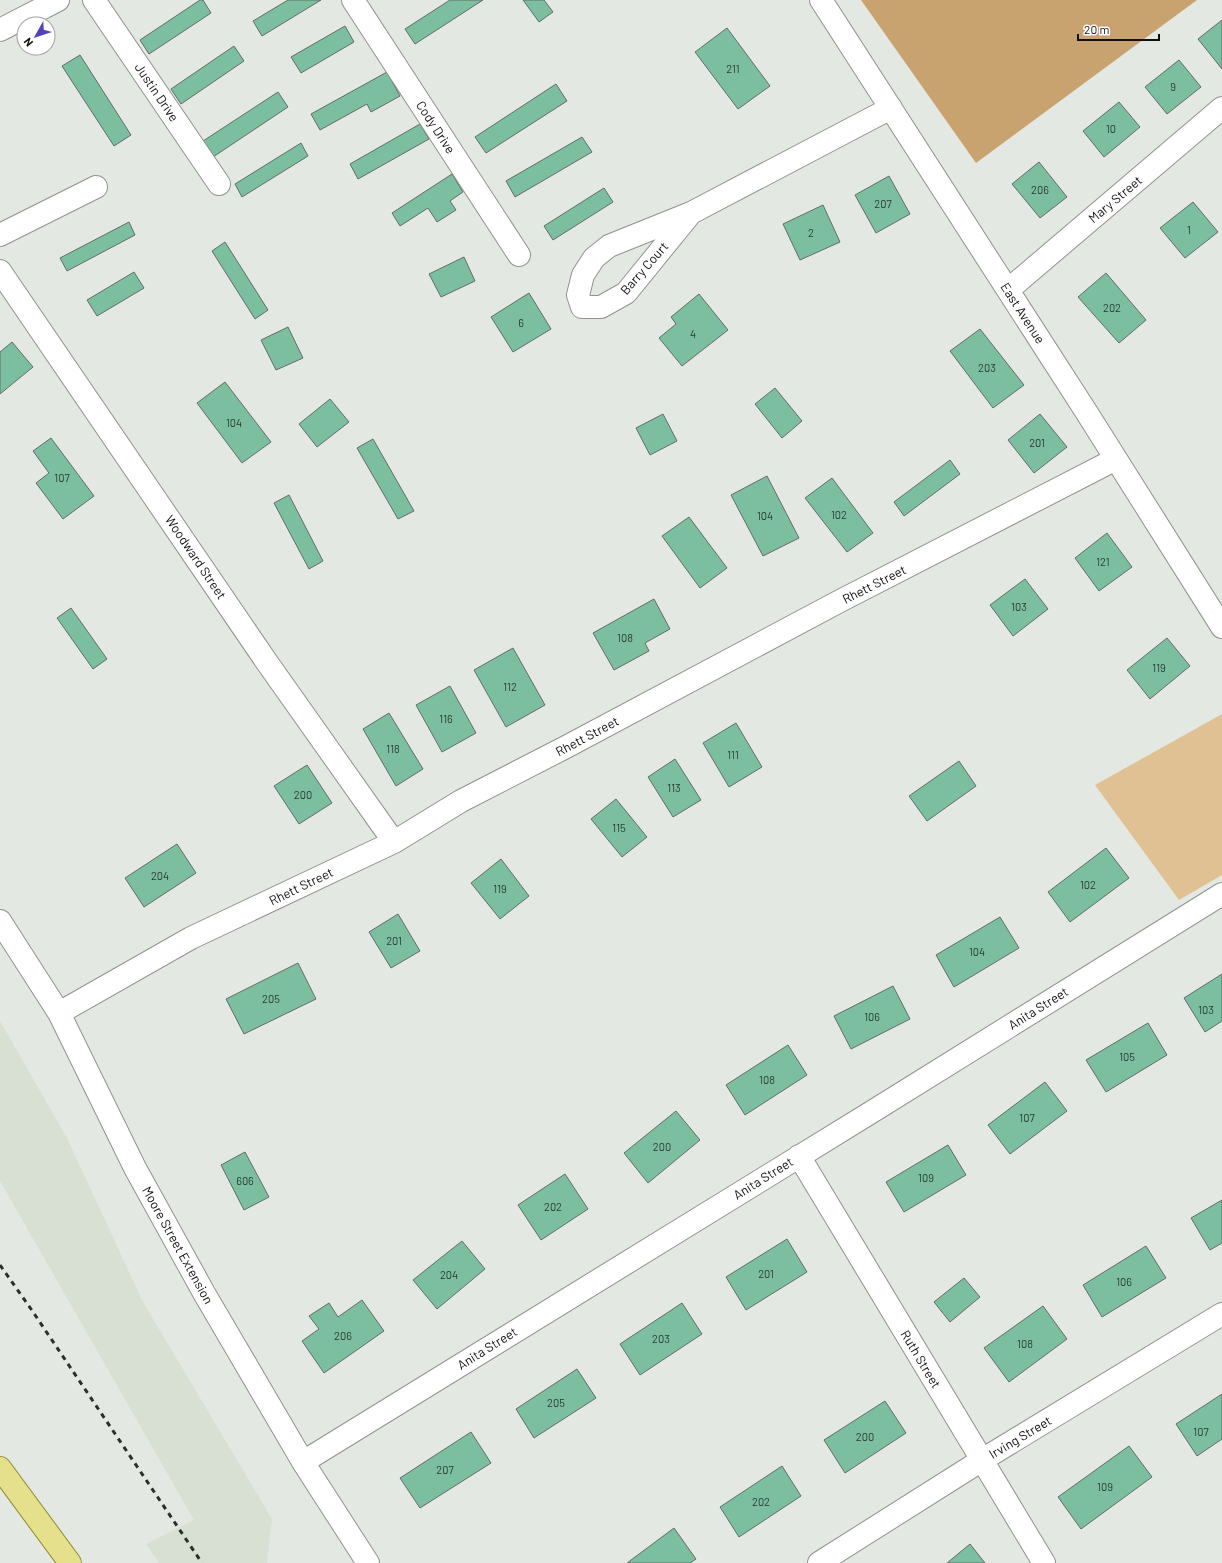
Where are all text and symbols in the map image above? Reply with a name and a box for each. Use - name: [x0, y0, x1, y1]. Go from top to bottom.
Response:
- north arrow: [16, 16, 56, 56]
- scale bar: [1078, 16, 1159, 42]
- text: 20 m: [1084, 22, 1110, 36]
- text: N: [20, 36, 35, 50]
- street label: Justin Drive: [132, 60, 182, 124]
- house number: 211: [726, 62, 740, 75]
- house number: 9: [1170, 80, 1176, 93]
- street label: Cody Drive: [413, 98, 459, 156]
- house number: 10: [1106, 122, 1116, 135]
- street label: Mary Street: [1085, 172, 1145, 226]
- house number: 206: [1031, 183, 1049, 196]
- house number: 207: [874, 197, 892, 210]
- house number: 1: [1187, 223, 1191, 236]
- house number: 2: [808, 226, 814, 239]
- street label: Barry Court: [617, 238, 671, 298]
- street label: East Avenue: [997, 280, 1049, 347]
- house number: 202: [1103, 301, 1121, 314]
- house number: 6: [518, 316, 524, 329]
- house number: 4: [690, 327, 696, 340]
- house number: 203: [978, 361, 996, 374]
- house number: 104: [226, 416, 242, 429]
- house number: 201: [1029, 436, 1045, 449]
- house number: 107: [54, 471, 70, 484]
- house number: 102: [831, 508, 847, 521]
- house number: 104: [757, 509, 773, 522]
- street label: Woodward Street: [162, 512, 230, 602]
- house number: 121: [1096, 555, 1110, 568]
- street label: Rhett Street: [840, 561, 908, 607]
- house number: 103: [1011, 600, 1027, 613]
- house number: 108: [617, 631, 633, 644]
- house number: 119: [1152, 661, 1166, 674]
- house number: 112: [503, 680, 517, 693]
- house number: 116: [439, 712, 453, 725]
- street label: Rhett Street: [553, 713, 621, 759]
- house number: 118: [386, 742, 400, 755]
- house number: 111: [727, 748, 739, 761]
- house number: 113: [667, 781, 681, 794]
- house number: 200: [294, 788, 312, 801]
- house number: 115: [612, 821, 626, 834]
- street label: Rhett Street: [266, 864, 336, 908]
- house number: 204: [151, 869, 169, 882]
- house number: 102: [1080, 878, 1096, 891]
- house number: 119: [493, 882, 507, 895]
- house number: 201: [386, 934, 402, 947]
- house number: 104: [969, 945, 985, 958]
- street label: Anita Street: [1005, 983, 1071, 1033]
- house number: 205: [262, 992, 280, 1005]
- house number: 103: [1198, 1003, 1214, 1016]
- house number: 106: [864, 1010, 880, 1023]
- house number: 105: [1119, 1050, 1135, 1063]
- house number: 108: [759, 1073, 775, 1086]
- house number: 107: [1019, 1111, 1035, 1124]
- house number: 200: [653, 1140, 671, 1153]
- street label: Anita Street: [730, 1153, 796, 1203]
- house number: 109: [918, 1171, 934, 1184]
- house number: 606: [236, 1174, 254, 1187]
- street label: Moore Street Extension: [139, 1183, 217, 1307]
- house number: 202: [544, 1200, 562, 1213]
- house number: 201: [758, 1267, 774, 1280]
- house number: 204: [440, 1268, 458, 1281]
- house number: 106: [1116, 1275, 1132, 1288]
- street label: Anita Street: [454, 1323, 520, 1373]
- street label: Ruth Street: [897, 1327, 945, 1391]
- house number: 206: [334, 1329, 352, 1342]
- house number: 203: [652, 1332, 670, 1345]
- house number: 108: [1017, 1337, 1033, 1350]
- house number: 205: [547, 1396, 565, 1409]
- street label: Irving Street: [986, 1412, 1054, 1462]
- house number: 107: [1193, 1425, 1209, 1438]
- house number: 200: [856, 1430, 874, 1443]
- house number: 207: [436, 1463, 454, 1476]
- house number: 109: [1097, 1480, 1113, 1493]
- house number: 202: [752, 1495, 770, 1508]

